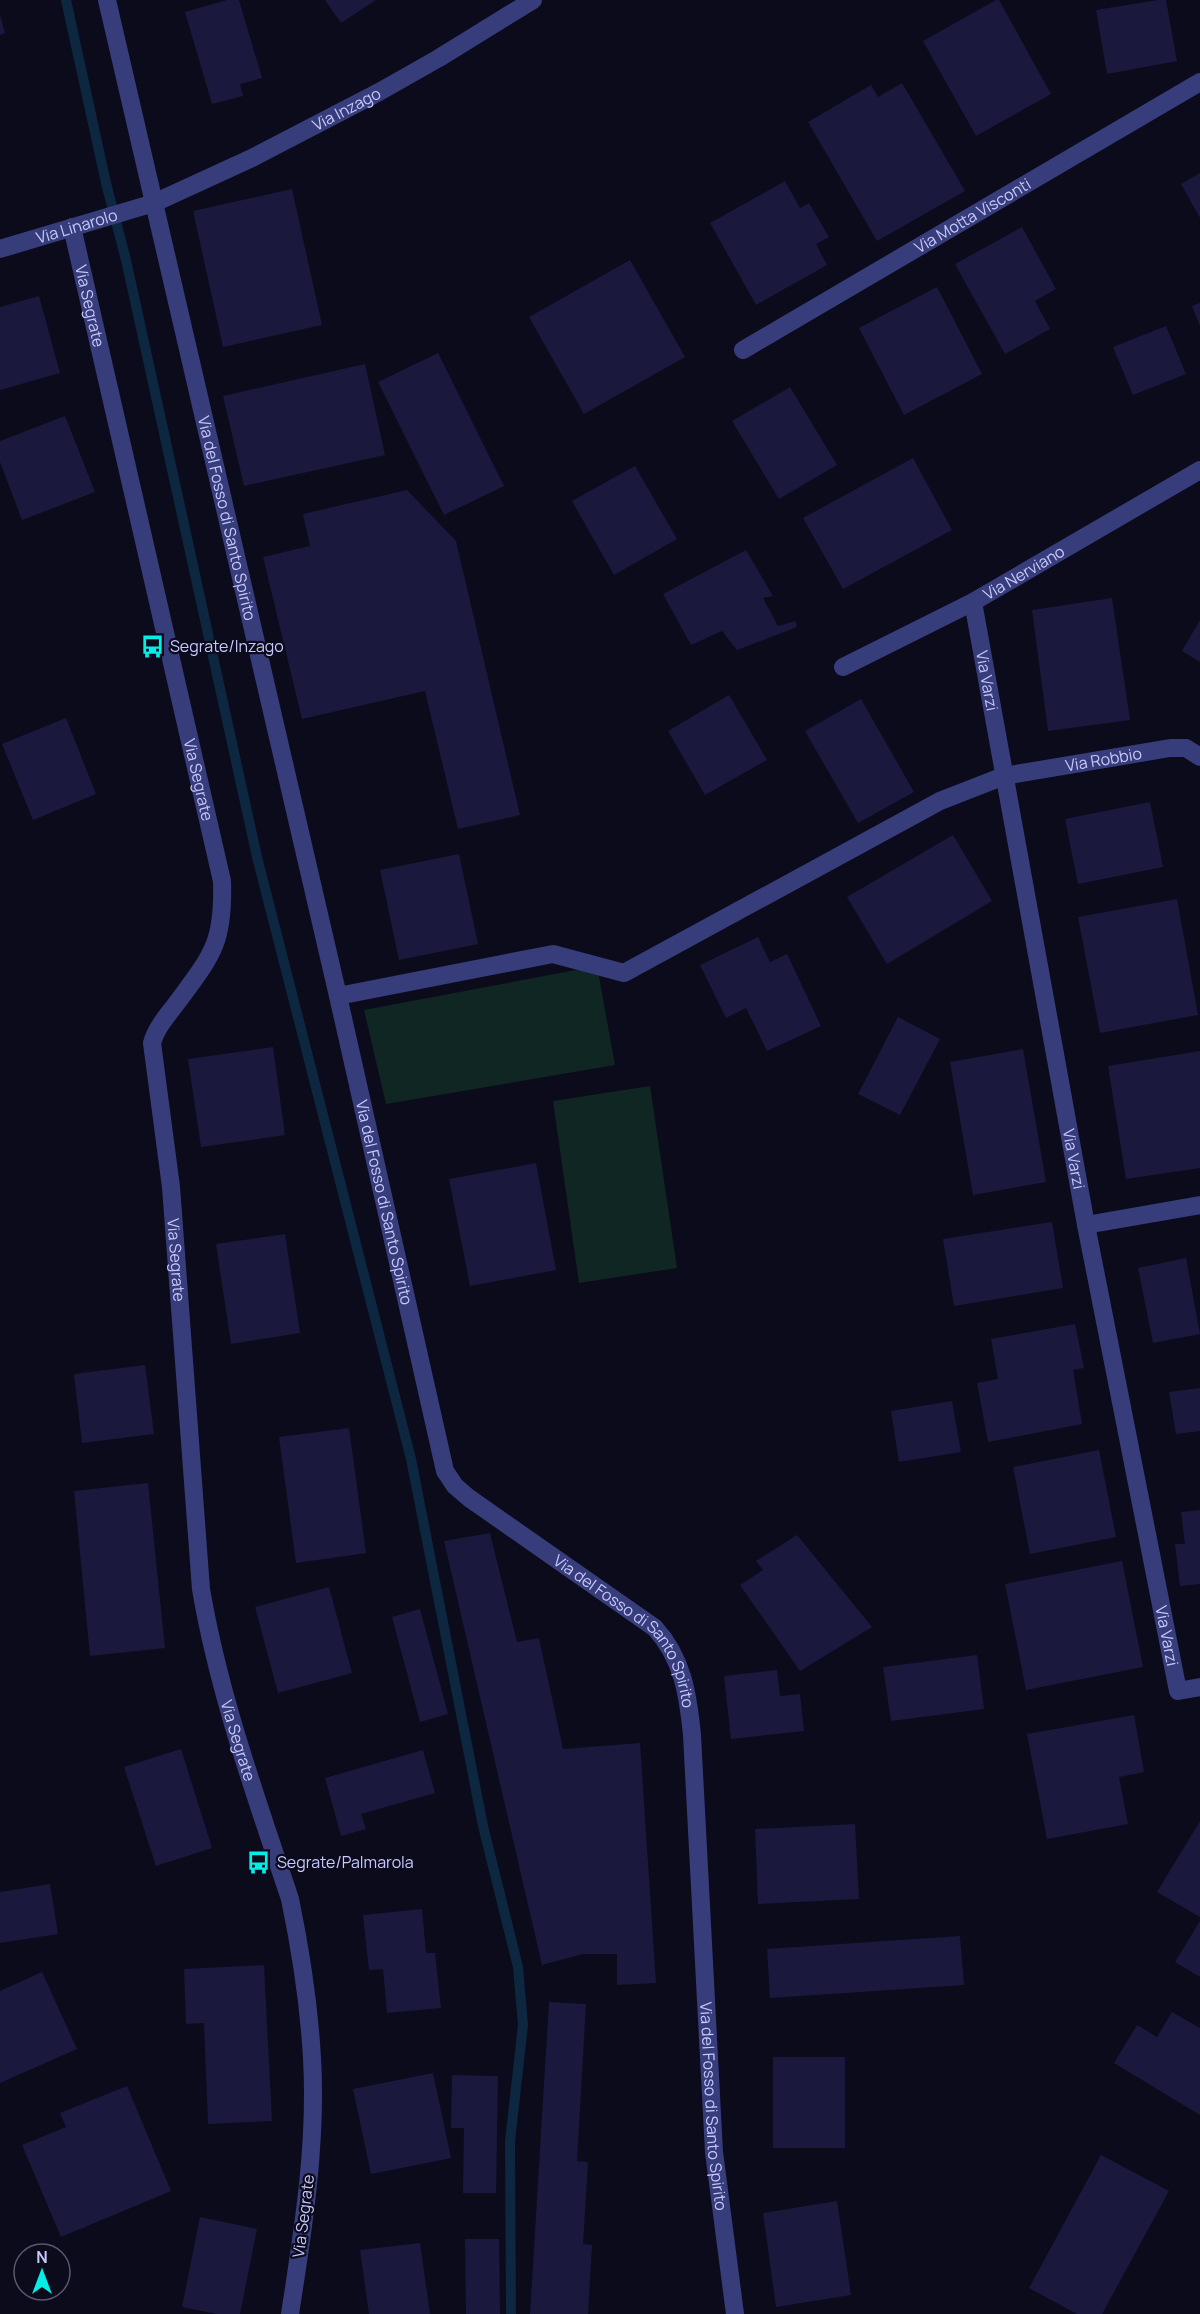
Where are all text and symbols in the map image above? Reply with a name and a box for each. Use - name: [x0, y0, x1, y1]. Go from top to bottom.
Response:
- street label: Via Inzago: [308, 82, 384, 136]
- street label: Via Motta Visconti: [910, 173, 1035, 258]
- street label: Via Linarolo: [33, 204, 120, 249]
- street label: Via Segrate: [70, 263, 110, 349]
- street label: Via del Fosso di Santo Spirito: [193, 414, 262, 623]
- street label: Via Nerviano: [979, 540, 1069, 605]
- bus stop icon: Segrate/Inzago: [139, 633, 165, 659]
- place label: Segrate/Inzago: [170, 635, 284, 657]
- street label: Via Varzi: [971, 649, 1004, 713]
- street label: Via Segrate: [179, 736, 219, 823]
- street label: Via Robbio: [1064, 742, 1143, 776]
- street label: Via del Fosso di Santo Spirito: [351, 1098, 418, 1307]
- street label: Via Varzi: [1058, 1127, 1090, 1191]
- street label: Via Segrate: [162, 1217, 191, 1303]
- street label: Via del Fosso di Santo Spirito: [549, 1549, 700, 1710]
- street label: Via Varzi: [1150, 1604, 1184, 1668]
- street label: Via Segrate: [216, 1697, 261, 1784]
- bus stop icon: Segrate/Palmarola: [246, 1849, 272, 1875]
- place label: Segrate/Palmarola: [277, 1851, 414, 1873]
- street label: Via del Fosso di Santo Spirito: [695, 2001, 732, 2212]
- street label: Via Segrate: [287, 2173, 319, 2259]
- north arrow: [12, 2242, 72, 2302]
- text: N: [36, 2246, 48, 2268]

